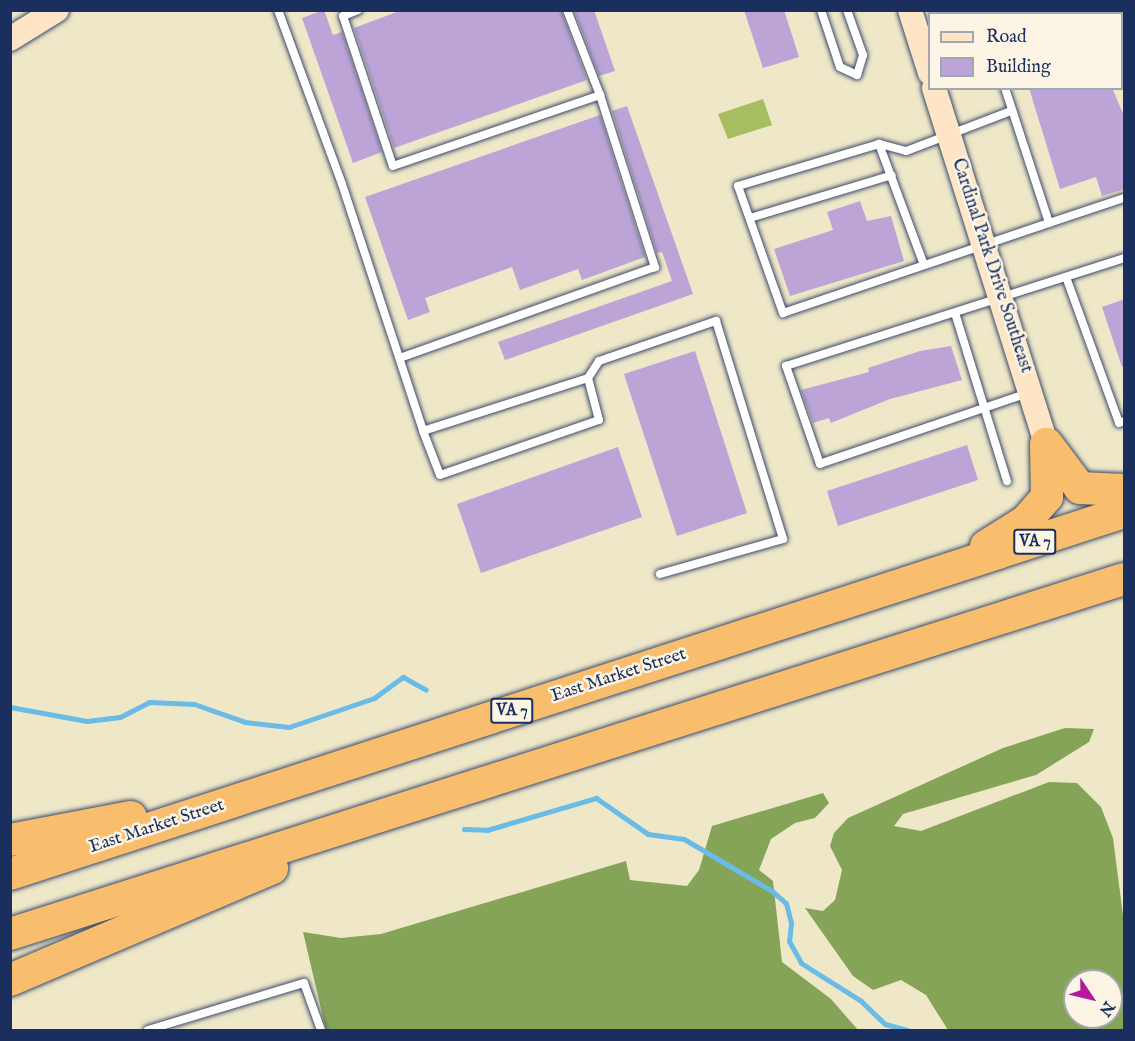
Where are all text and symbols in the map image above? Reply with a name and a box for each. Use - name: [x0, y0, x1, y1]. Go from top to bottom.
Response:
- legend: [928, 12, 1123, 90]
- text: Road: [986, 26, 1027, 49]
- text: Building: [986, 56, 1051, 79]
- street label: Cardinal Park Drive Southeast: [946, 156, 1036, 376]
- road number: VA 7: [1012, 529, 1058, 555]
- street label: East Market Street: [549, 644, 689, 708]
- road number: VA 7: [490, 698, 534, 724]
- street label: East Market Street: [87, 795, 227, 859]
- north arrow: [1063, 969, 1123, 1029]
- text: N: [1094, 997, 1118, 1020]

